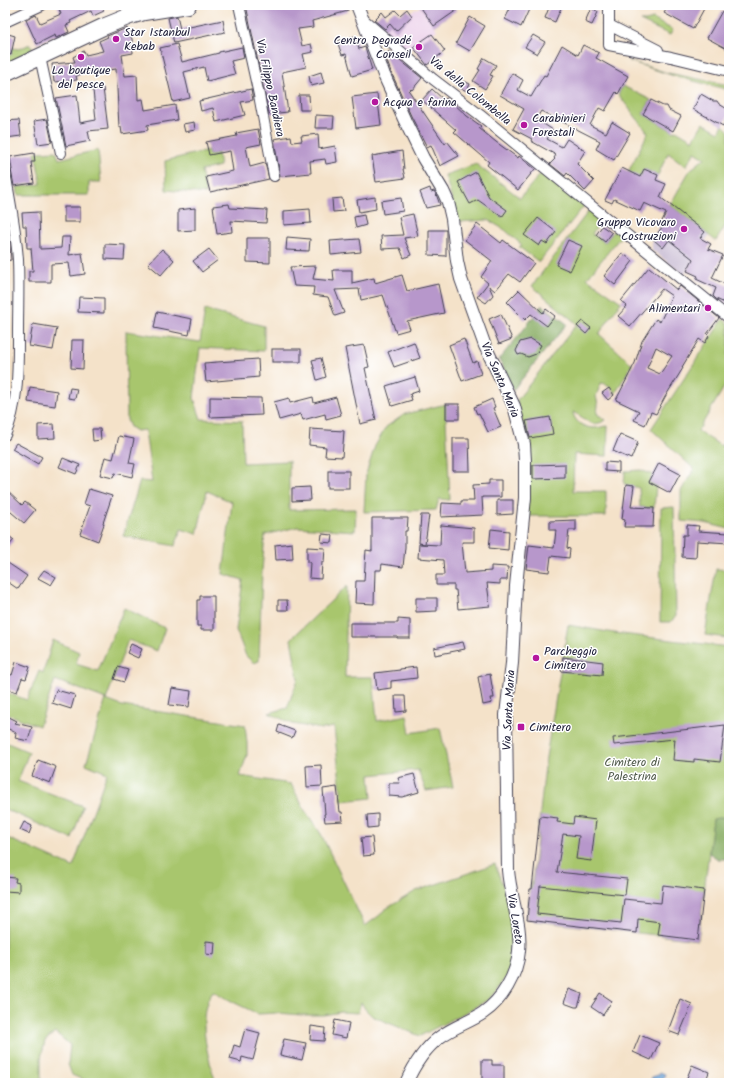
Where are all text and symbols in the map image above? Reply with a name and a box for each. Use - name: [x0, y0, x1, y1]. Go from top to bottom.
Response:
- place label: Star Istanbul Kebab: [124, 23, 190, 56]
- place label: Centro Degradé Conseil: [333, 31, 412, 64]
- marker: Star Istanbul Kebab: [111, 34, 121, 44]
- street label: Via Filippo Bandiera: [250, 37, 290, 139]
- marker: Centro Degradé Conseil: [414, 42, 424, 52]
- marker: La boutique del pesce: [76, 52, 86, 62]
- street label: Via della Colombella: [425, 52, 516, 130]
- place label: La boutique del pesce: [52, 61, 111, 94]
- place label: Acqua e farina: [383, 93, 457, 112]
- marker: Acqua e farina: [370, 97, 380, 107]
- place label: Carabinieri Forestali: [532, 109, 586, 142]
- marker: Carabinieri Forestali: [519, 120, 529, 130]
- place label: Gruppo Vicovaro Costruzioni: [597, 213, 677, 246]
- marker: Gruppo Vicovaro Costruzioni: [679, 224, 689, 234]
- place label: Alimentari: [648, 299, 701, 318]
- marker: Alimentari: [703, 303, 713, 313]
- street label: Via Santa Maria: [475, 339, 525, 421]
- place label: Parcheggio Cimitero: [544, 642, 597, 675]
- marker: Parcheggio Cimitero: [531, 653, 541, 663]
- street label: Via Santa Maria: [497, 669, 521, 751]
- place label: Cimitero: [529, 718, 571, 737]
- marker: Cimitero: [516, 722, 526, 732]
- park label: Cimitero di Palestrina: [604, 753, 661, 786]
- street label: Via Loreto: [502, 892, 528, 946]

